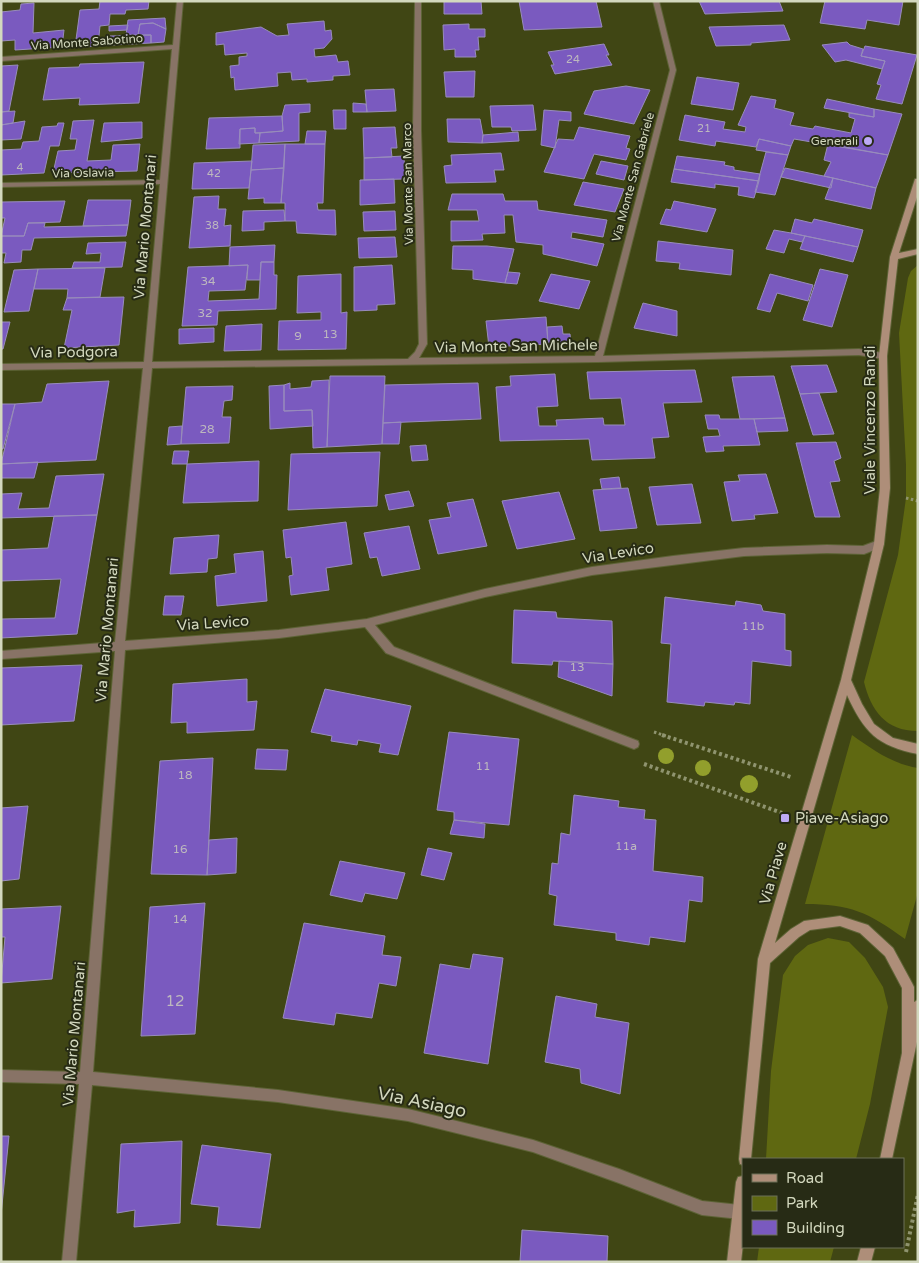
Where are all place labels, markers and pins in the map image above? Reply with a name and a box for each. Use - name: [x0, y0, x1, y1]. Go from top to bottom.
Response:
- place label: Generali: [811, 134, 858, 148]
- marker: Generali: [862, 135, 874, 147]
- place label: Piave-Asiago: [795, 809, 888, 827]
- marker: Piave-Asiago: [779, 812, 791, 824]

